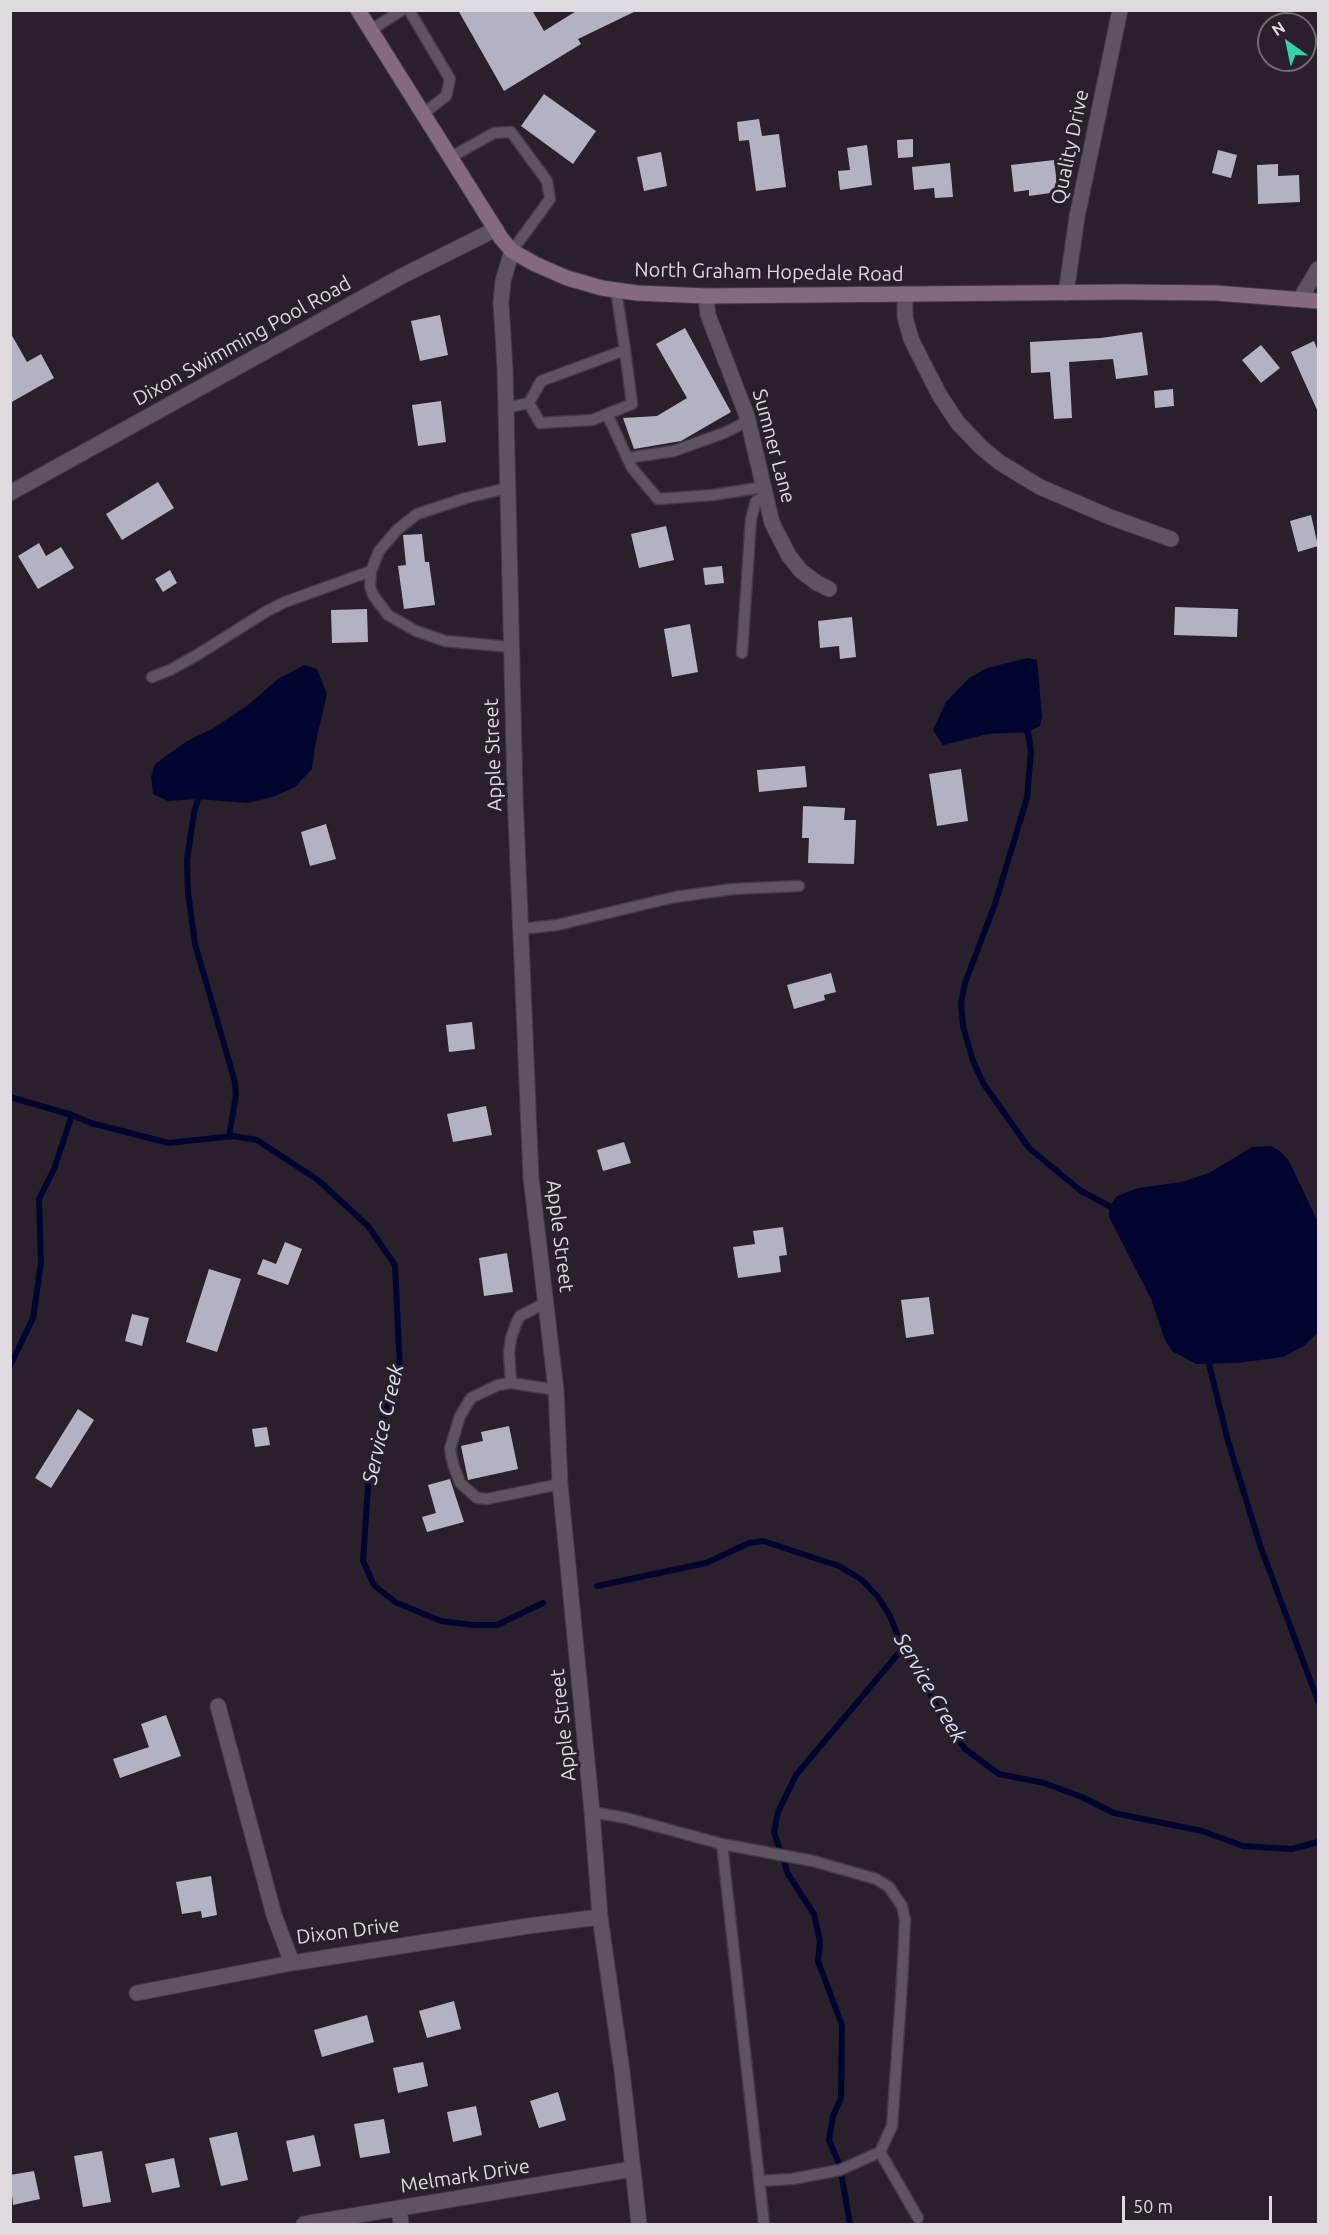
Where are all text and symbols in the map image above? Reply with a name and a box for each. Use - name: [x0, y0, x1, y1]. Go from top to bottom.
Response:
- north arrow: [1257, 12, 1317, 72]
- text: N: [1268, 18, 1288, 39]
- street label: Quality Drive: [1046, 87, 1094, 207]
- street label: North Graham Hopedale Road: [634, 258, 904, 286]
- street label: Dixon Swimming Pool Road: [129, 271, 355, 411]
- street label: Sumner Lane: [747, 387, 801, 505]
- street label: Apple Street: [479, 698, 507, 812]
- street label: Apple Street: [541, 1178, 579, 1294]
- water label: Service Creek: [357, 1361, 409, 1487]
- water label: Service Creek: [888, 1629, 972, 1747]
- street label: Apple Street: [545, 1668, 581, 1782]
- street label: Dixon Drive: [295, 1913, 401, 1949]
- street label: Melmark Drive: [399, 2154, 531, 2198]
- scale bar: [1125, 2184, 1275, 2222]
- text: 50 m: [1133, 2196, 1173, 2216]

